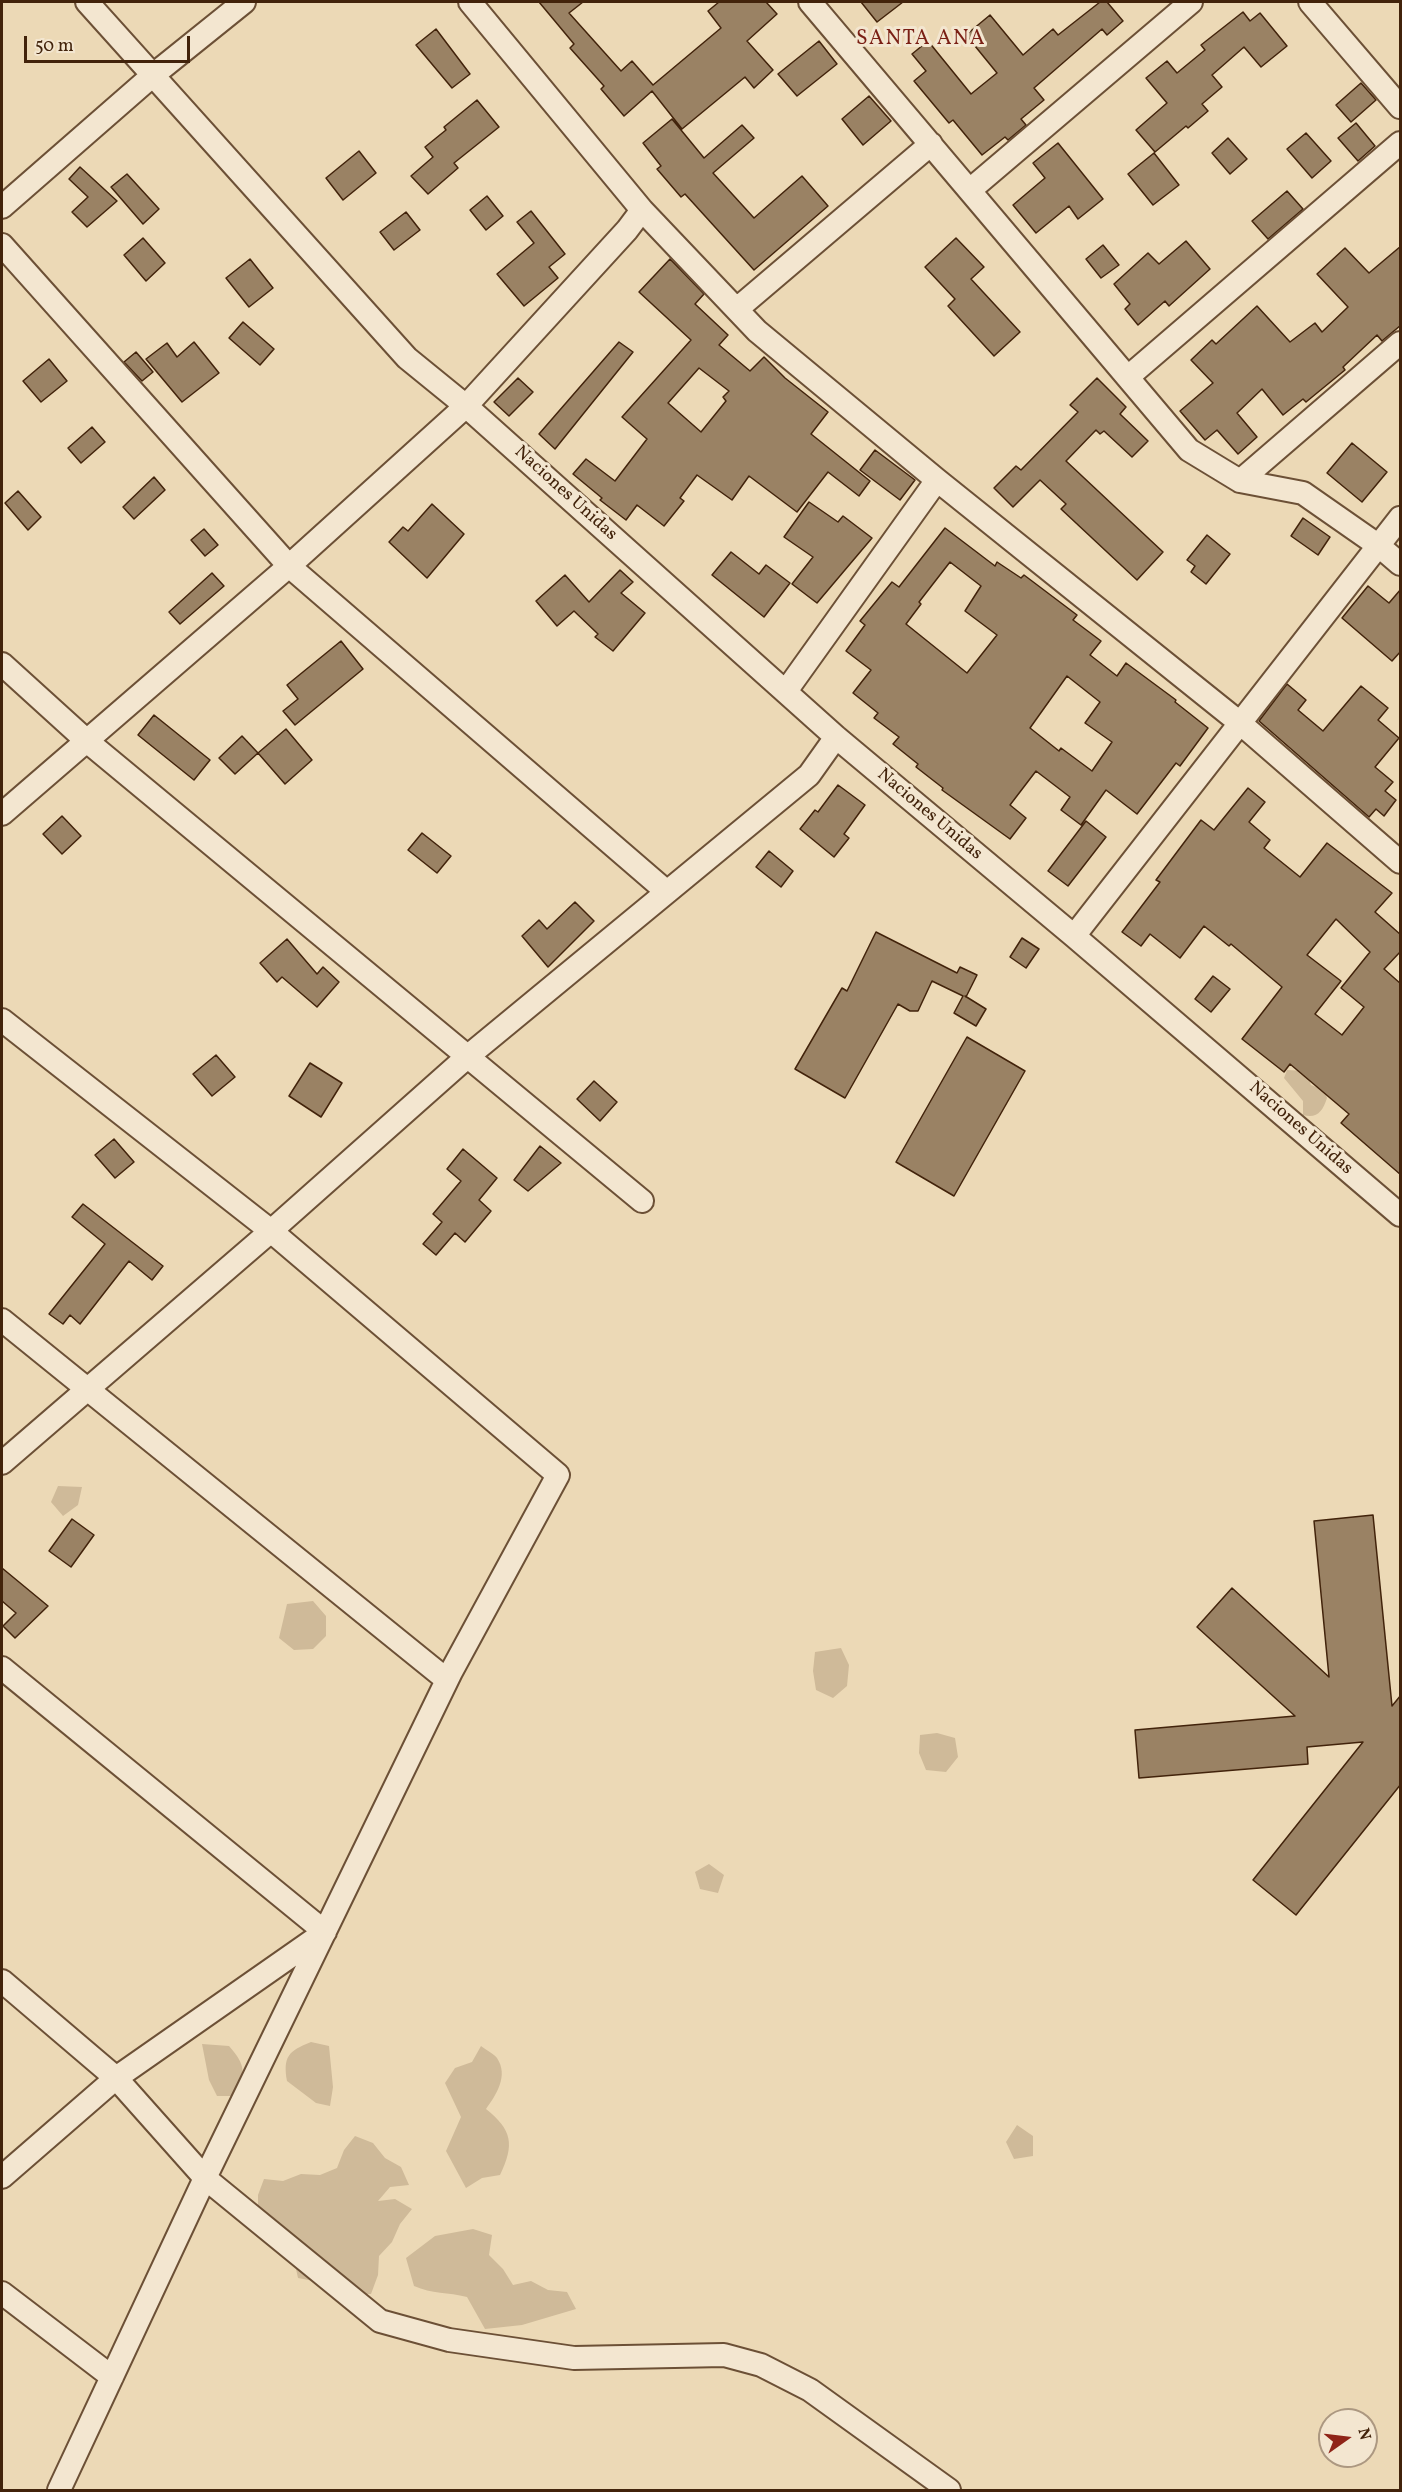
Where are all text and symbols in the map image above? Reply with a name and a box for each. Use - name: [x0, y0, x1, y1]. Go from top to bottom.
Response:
- scale bar: [27, 24, 194, 62]
- district label: SANTA ANA: [856, 27, 986, 53]
- text: 50 m: [35, 34, 74, 59]
- street label: Naciones Unidas: [509, 442, 621, 546]
- street label: Naciones Unidas: [872, 765, 986, 865]
- street label: Naciones Unidas: [1243, 1078, 1357, 1180]
- north arrow: [1318, 2408, 1378, 2468]
- text: N: [1351, 2426, 1376, 2442]

